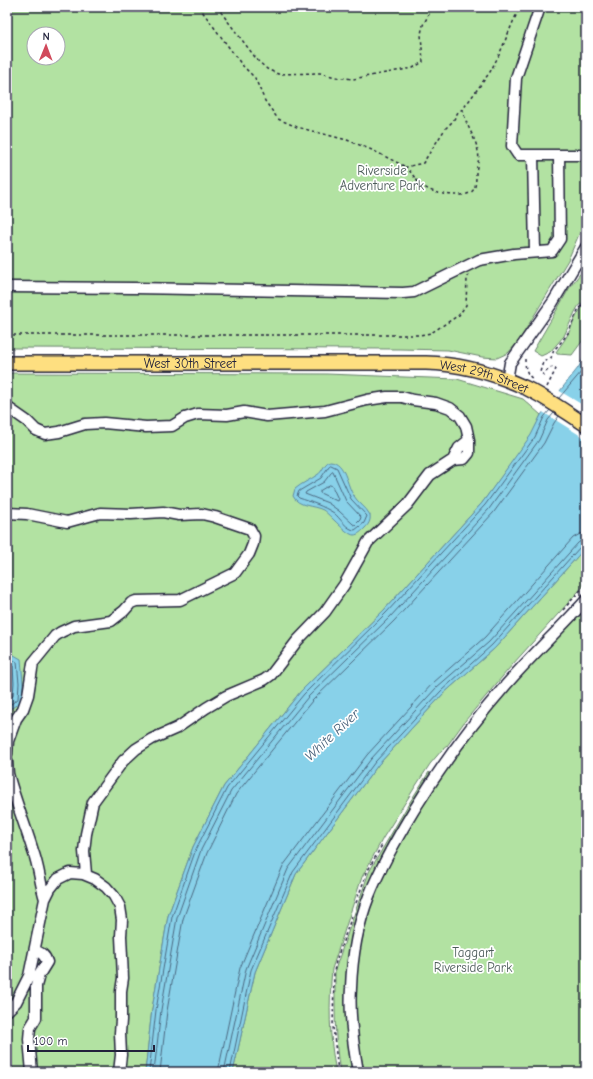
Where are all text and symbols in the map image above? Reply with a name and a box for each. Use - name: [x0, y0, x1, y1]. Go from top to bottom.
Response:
- north arrow: [26, 26, 66, 66]
- text: N: [42, 30, 50, 43]
- park label: Riverside Adventure Park: [340, 163, 425, 193]
- street label: West 30th Street: [144, 356, 238, 371]
- street label: West 29th Street: [439, 356, 532, 396]
- water label: White River: [301, 704, 364, 765]
- park label: Taggart Riverside Park: [434, 945, 513, 975]
- scale bar: [28, 1027, 154, 1053]
- text: 100 m: [34, 1034, 67, 1048]

